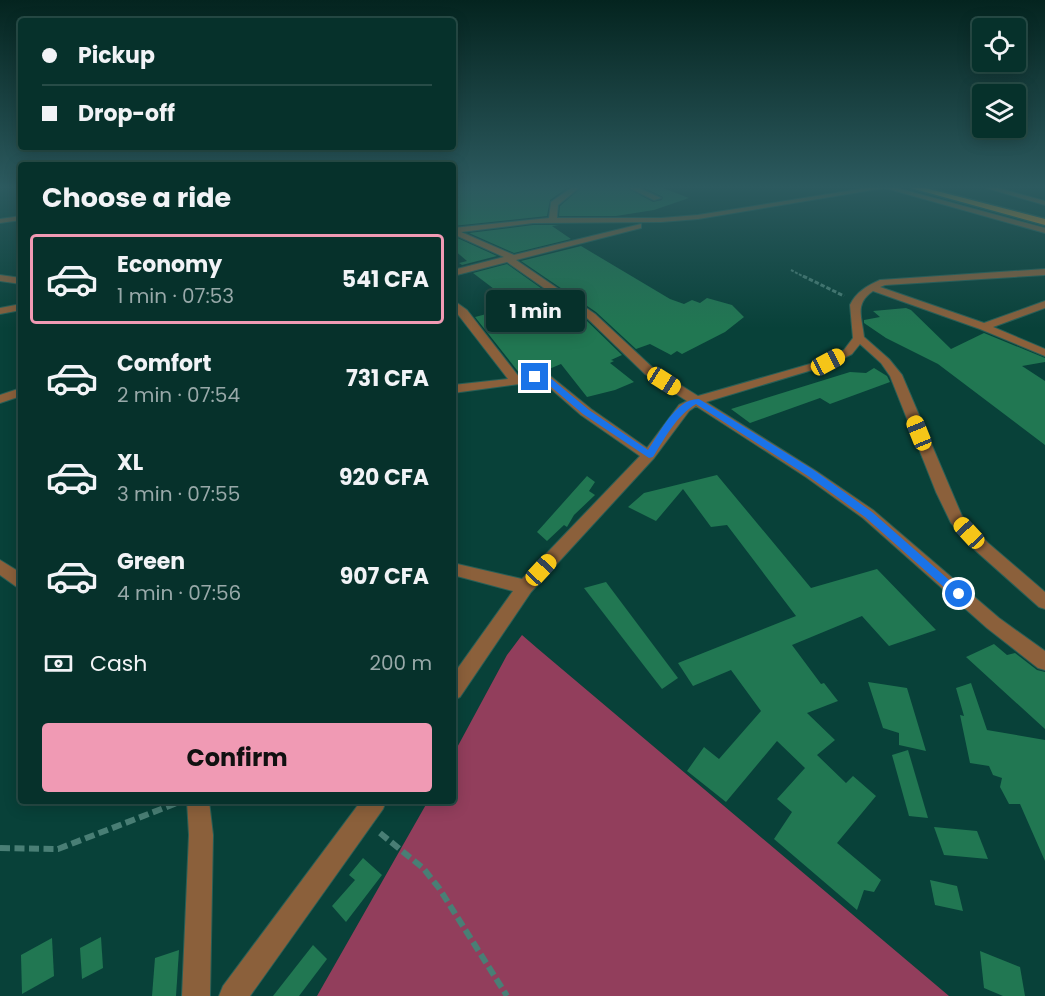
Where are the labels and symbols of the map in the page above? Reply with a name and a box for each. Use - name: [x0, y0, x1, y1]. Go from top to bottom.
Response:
- callout: 1 min: [486, 290, 584, 332]
- car: [808, 346, 848, 378]
- route end: [521, 363, 548, 390]
- car: [644, 364, 684, 398]
- car: [904, 413, 934, 453]
- car: [950, 514, 988, 552]
- car: [522, 551, 560, 589]
- route start: [945, 580, 972, 607]

